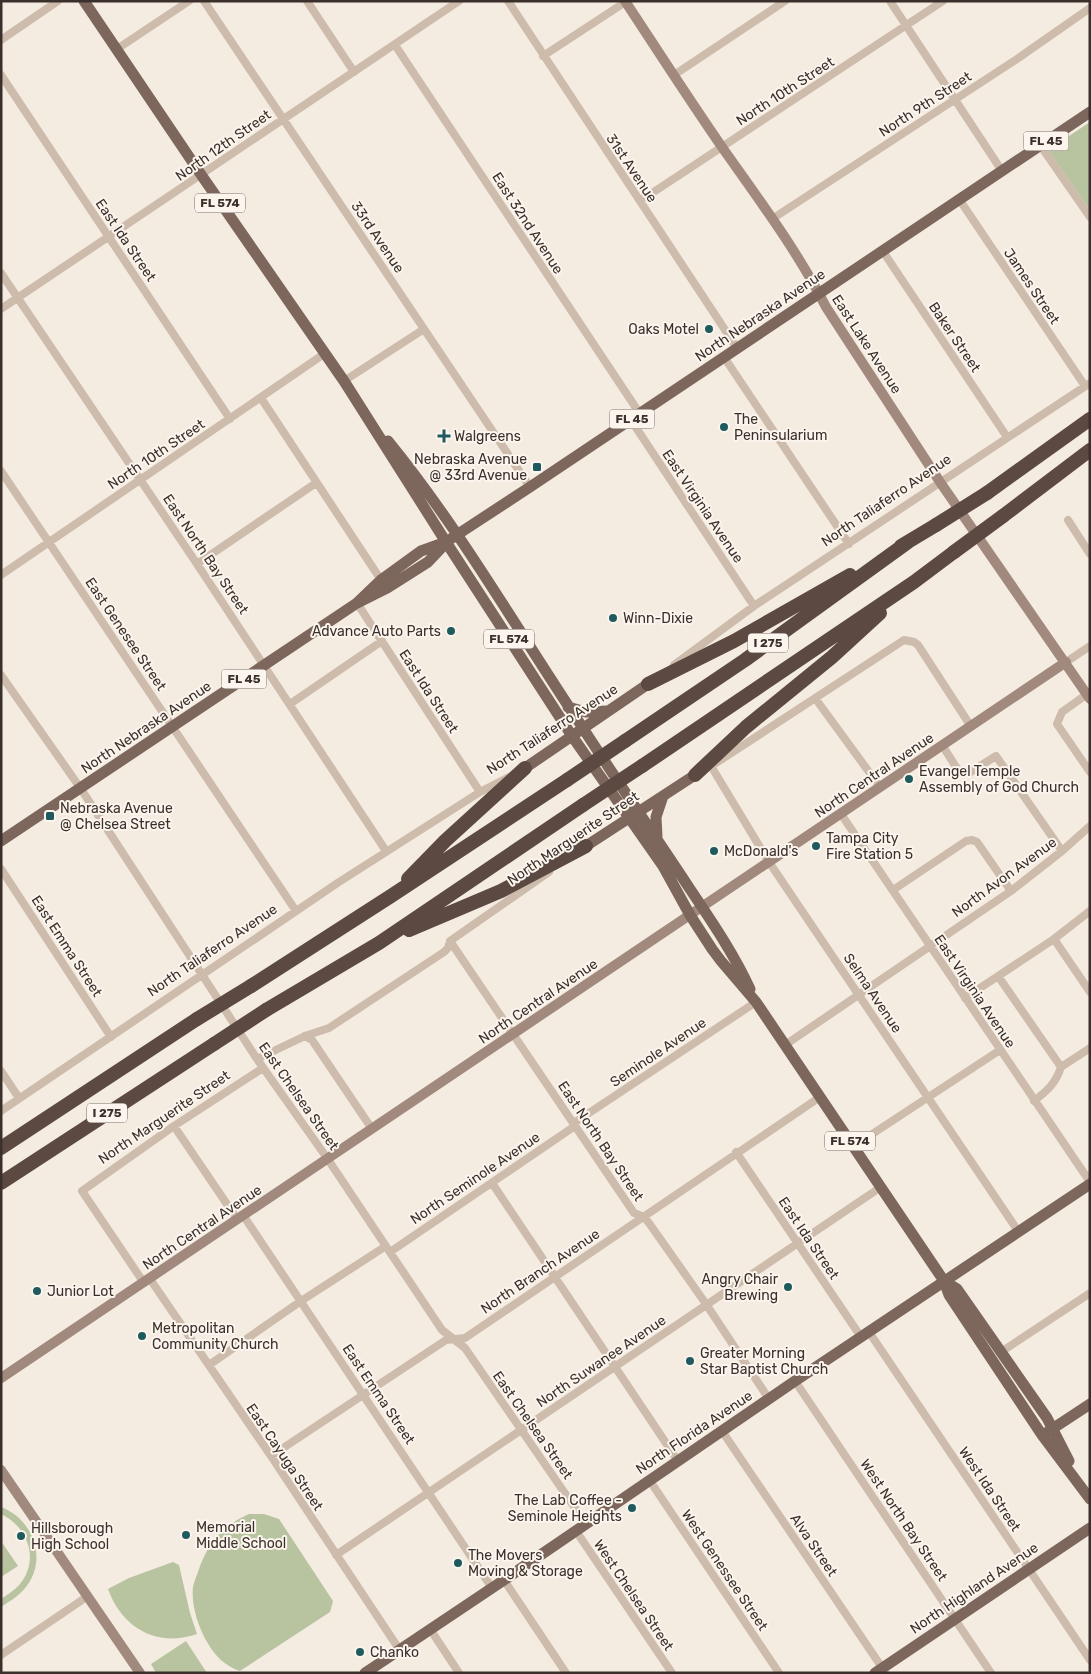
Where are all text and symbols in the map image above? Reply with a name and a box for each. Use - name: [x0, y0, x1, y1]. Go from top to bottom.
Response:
- street label: North 10th Street: [733, 53, 838, 129]
- street label: North 9th Street: [876, 68, 975, 141]
- street label: North 12th Street: [172, 106, 275, 185]
- street label: 31st Avenue: [602, 131, 661, 206]
- road number: FL 45: [1024, 132, 1068, 150]
- street label: East 32nd Avenue: [488, 169, 567, 277]
- road number: FL 574: [195, 194, 245, 212]
- street label: East Ida Street: [92, 196, 160, 285]
- street label: 33rd Avenue: [347, 198, 408, 276]
- street label: James Street: [1000, 245, 1063, 328]
- street label: North Nebraska Avenue: [692, 265, 829, 365]
- street label: East Lake Avenue: [828, 292, 905, 397]
- street label: Baker Street: [925, 299, 984, 376]
- place label: Oaks Motel: [628, 321, 699, 338]
- marker: Oaks Motel: [703, 323, 715, 335]
- road number: FL 45: [610, 409, 654, 428]
- place label: The Peninsularium: [734, 411, 827, 444]
- street label: North 10th Street: [105, 415, 208, 493]
- marker: The Peninsularium: [718, 421, 730, 433]
- place label: Walgreens: [454, 428, 521, 445]
- marker: Walgreens: [438, 430, 450, 442]
- street label: East Virginia Avenue: [658, 446, 747, 566]
- place label: Nebraska Avenue @ 33rd Avenue: [414, 451, 527, 484]
- street label: North Taliaferro Avenue: [818, 451, 955, 550]
- marker: Nebraska Avenue @ 33rd Avenue: [531, 461, 543, 473]
- street label: East North Bay Street: [159, 491, 252, 618]
- street label: East Genesee Street: [81, 575, 170, 694]
- place label: Winn-Dixie: [623, 610, 693, 627]
- marker: Winn-Dixie: [607, 612, 619, 624]
- place label: Advance Auto Parts: [312, 623, 441, 640]
- marker: Advance Auto Parts: [445, 625, 457, 637]
- road number: FL 574: [484, 630, 534, 648]
- road number: I 275: [748, 634, 788, 652]
- street label: East Ida Street: [395, 646, 462, 737]
- road number: FL 45: [222, 670, 266, 689]
- street label: North Nebraska Avenue: [78, 677, 215, 777]
- street label: North Taliaferro Avenue: [484, 681, 621, 778]
- street label: North Central Avenue: [812, 729, 937, 822]
- place label: Evangel Temple Assembly of God Church: [919, 763, 1079, 796]
- marker: Evangel Temple Assembly of God Church: [903, 773, 915, 785]
- street label: North Marguerite Street: [504, 788, 643, 889]
- place label: Nebraska Avenue @ Chelsea Street: [60, 800, 173, 833]
- marker: Nebraska Avenue @ Chelsea Street: [44, 810, 56, 822]
- place label: Tampa City Fire Station 5: [826, 830, 913, 863]
- street label: North Avon Avenue: [949, 834, 1060, 921]
- marker: Tampa City Fire Station 5: [810, 840, 822, 852]
- place label: McDonald's: [724, 843, 798, 860]
- marker: McDonald's: [708, 845, 720, 857]
- street label: East Emma Street: [28, 892, 106, 1001]
- street label: North Taliaferro Avenue: [144, 901, 281, 1000]
- street label: East Virginia Avenue: [930, 931, 1019, 1051]
- street label: Selma Avenue: [840, 950, 906, 1036]
- street label: North Central Avenue: [476, 955, 601, 1048]
- street label: Seminole Avenue: [607, 1014, 710, 1091]
- street label: East Chelsea Street: [255, 1039, 343, 1154]
- street label: North Marguerite Street: [95, 1067, 234, 1168]
- street label: East North Bay Street: [554, 1078, 647, 1205]
- road number: I 275: [87, 1104, 127, 1122]
- street label: North Seminole Avenue: [407, 1129, 543, 1228]
- road number: FL 574: [825, 1132, 875, 1150]
- street label: North Central Avenue: [140, 1181, 265, 1274]
- street label: East Ida Street: [775, 1194, 843, 1283]
- street label: North Branch Avenue: [478, 1225, 603, 1318]
- place label: Angry Chair Brewing: [701, 1271, 779, 1304]
- marker: Angry Chair Brewing: [782, 1281, 794, 1293]
- place label: Junior Lot: [47, 1283, 114, 1300]
- marker: Junior Lot: [31, 1285, 43, 1297]
- street label: North Suwanee Avenue: [533, 1312, 669, 1411]
- place label: Metropolitan Community Church: [152, 1320, 279, 1353]
- marker: Metropolitan Community Church: [136, 1330, 148, 1342]
- street label: East Emma Street: [339, 1341, 419, 1448]
- place label: Greater Morning Star Baptist Church: [700, 1345, 828, 1378]
- marker: Greater Morning Star Baptist Church: [684, 1355, 696, 1367]
- street label: East Chelsea Street: [489, 1368, 577, 1483]
- street label: North Florida Avenue: [633, 1387, 756, 1478]
- street label: East Cayuga Street: [243, 1401, 327, 1514]
- street label: West Ida Street: [955, 1444, 1024, 1535]
- street label: West North Bay Street: [856, 1456, 951, 1585]
- place label: The Lab Coffee - Seminole Heights: [508, 1492, 622, 1525]
- marker: The Lab Coffee - Seminole Heights: [626, 1502, 638, 1514]
- street label: West Genessee Street: [678, 1507, 772, 1634]
- street label: Alva Street: [786, 1511, 841, 1580]
- place label: Memorial Middle School: [196, 1519, 286, 1552]
- place label: Hillsborough High School: [31, 1520, 113, 1553]
- marker: Memorial Middle School: [180, 1529, 192, 1541]
- marker: Hillsborough High School: [15, 1530, 27, 1542]
- street label: West Chelsea Street: [590, 1536, 677, 1655]
- street label: North Highland Avenue: [907, 1539, 1042, 1638]
- place label: The Movers Moving & Storage: [468, 1547, 583, 1580]
- marker: The Movers Moving & Storage: [452, 1557, 464, 1569]
- place label: Chanko: [370, 1644, 419, 1661]
- marker: Chanko: [354, 1646, 366, 1658]

